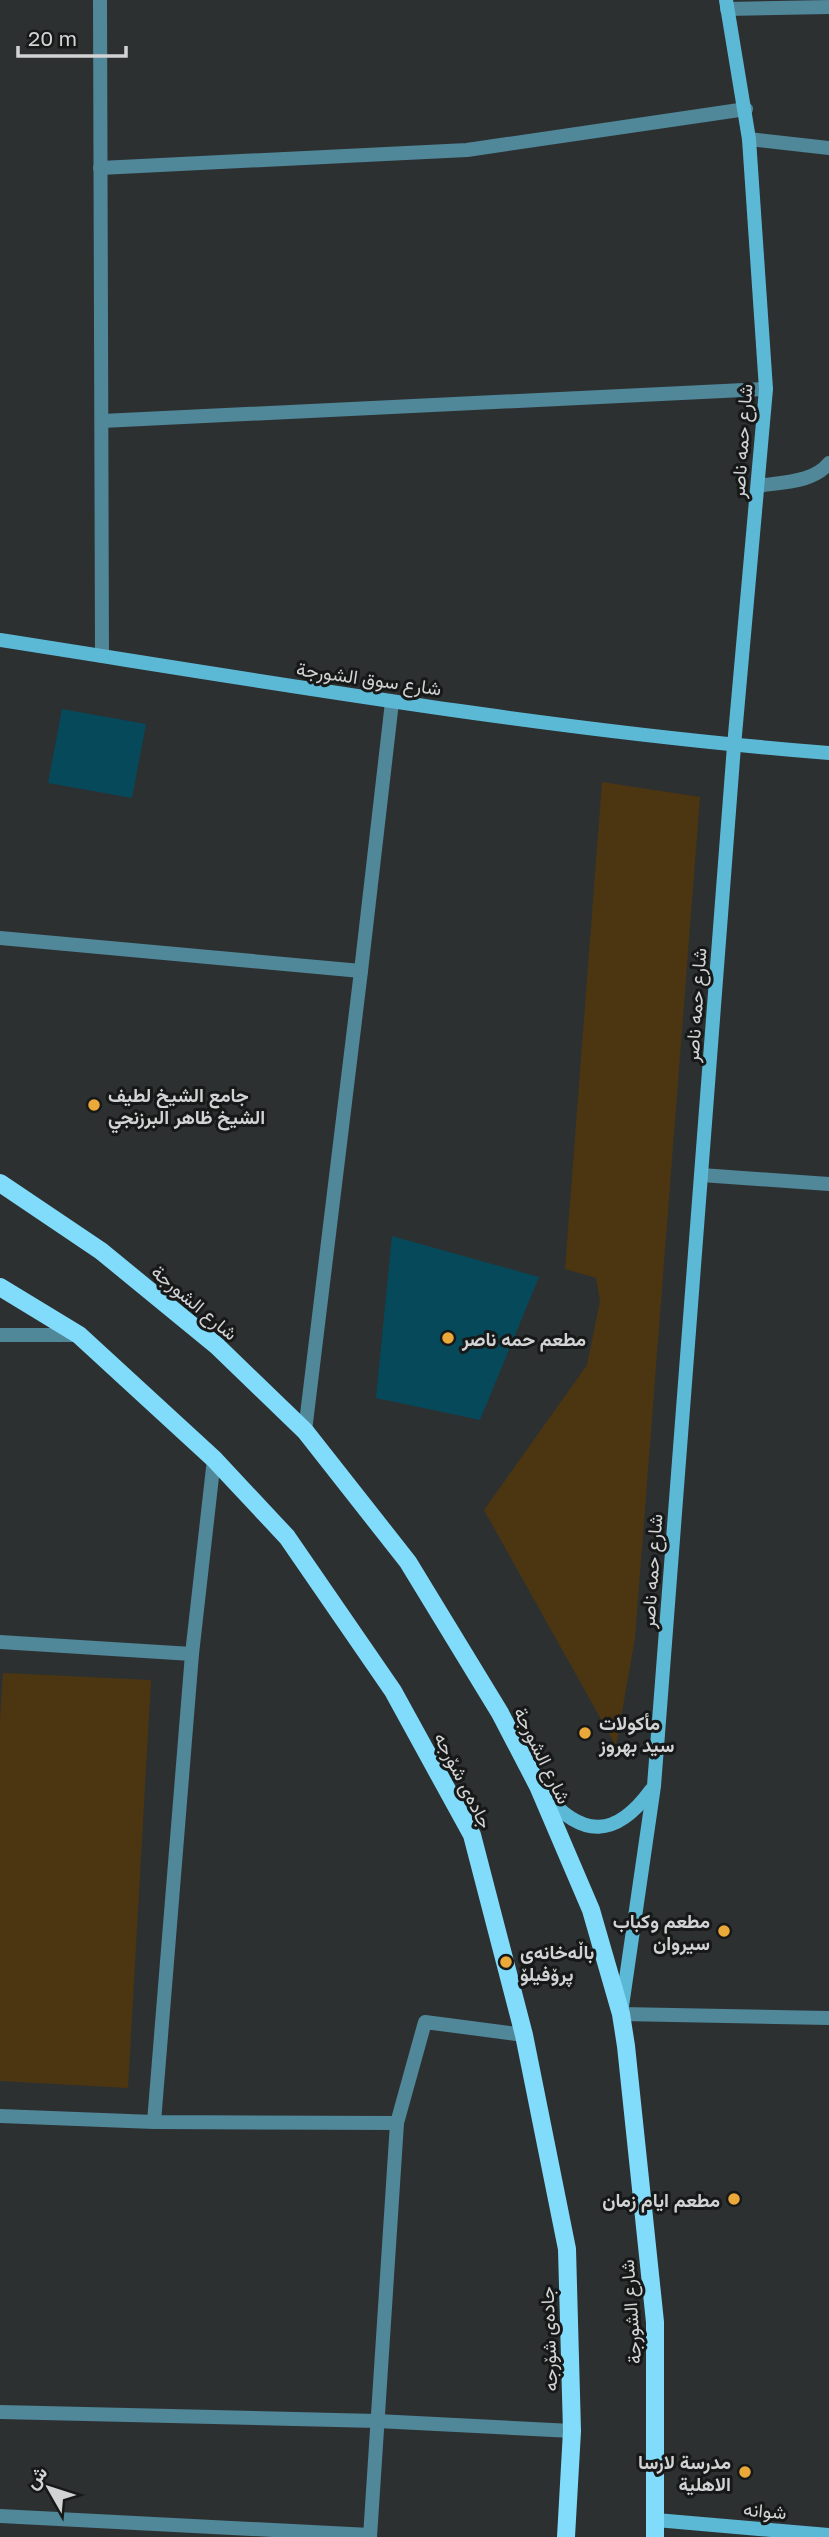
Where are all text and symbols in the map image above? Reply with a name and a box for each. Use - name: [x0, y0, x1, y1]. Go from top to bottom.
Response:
- scale bar: [18, 14, 126, 58]
- text: 20 m: [28, 25, 77, 51]
- street label: شارع حمه ناصر: [725, 383, 758, 500]
- street label: شارع سوق الشورجة: [295, 656, 443, 702]
- street label: شارع حمه ناصر: [679, 947, 712, 1064]
- place label: جامع الشيخ لطيف الشيخ ظاهر البرزنجي: [108, 1083, 265, 1134]
- marker: جامع الشيخ لطيف الشيخ ظاهر البرزنجي: [86, 1097, 102, 1113]
- street label: شارع الشورجة: [146, 1259, 243, 1346]
- place label: مطعم حمه ناصر: [461, 1327, 586, 1352]
- marker: مطعم حمه ناصر: [440, 1330, 456, 1346]
- street label: شارع حمه ناصر: [635, 1513, 668, 1630]
- street label: شارع الشورجة: [508, 1703, 576, 1808]
- place label: مأكولات سيد بهروز: [598, 1711, 674, 1758]
- marker: مأكولات سيد بهروز: [577, 1725, 593, 1741]
- street label: جادەی شۆرجە: [429, 1728, 498, 1832]
- place label: مطعم وكباب سيروان: [613, 1909, 710, 1956]
- marker: مطعم وكباب سيروان: [716, 1923, 732, 1939]
- place label: باڵەخانەی پرۆفیلۆ: [520, 1940, 594, 1988]
- marker: باڵەخانەی پرۆفیلۆ: [498, 1954, 514, 1970]
- place label: مطعم ايام زمان: [602, 2188, 720, 2213]
- marker: مطعم ايام زمان: [726, 2191, 742, 2207]
- street label: شارع الشورجة: [615, 2259, 647, 2365]
- street label: جادەی شۆرجە: [535, 2286, 562, 2392]
- place label: مدرسة لارسا الاهلية: [638, 2450, 731, 2496]
- north arrow: [14, 2453, 84, 2523]
- text: ش: [19, 2461, 52, 2494]
- marker: مدرسة لارسا الاهلية: [737, 2464, 753, 2480]
- street label: شوانە: [742, 2497, 787, 2524]

